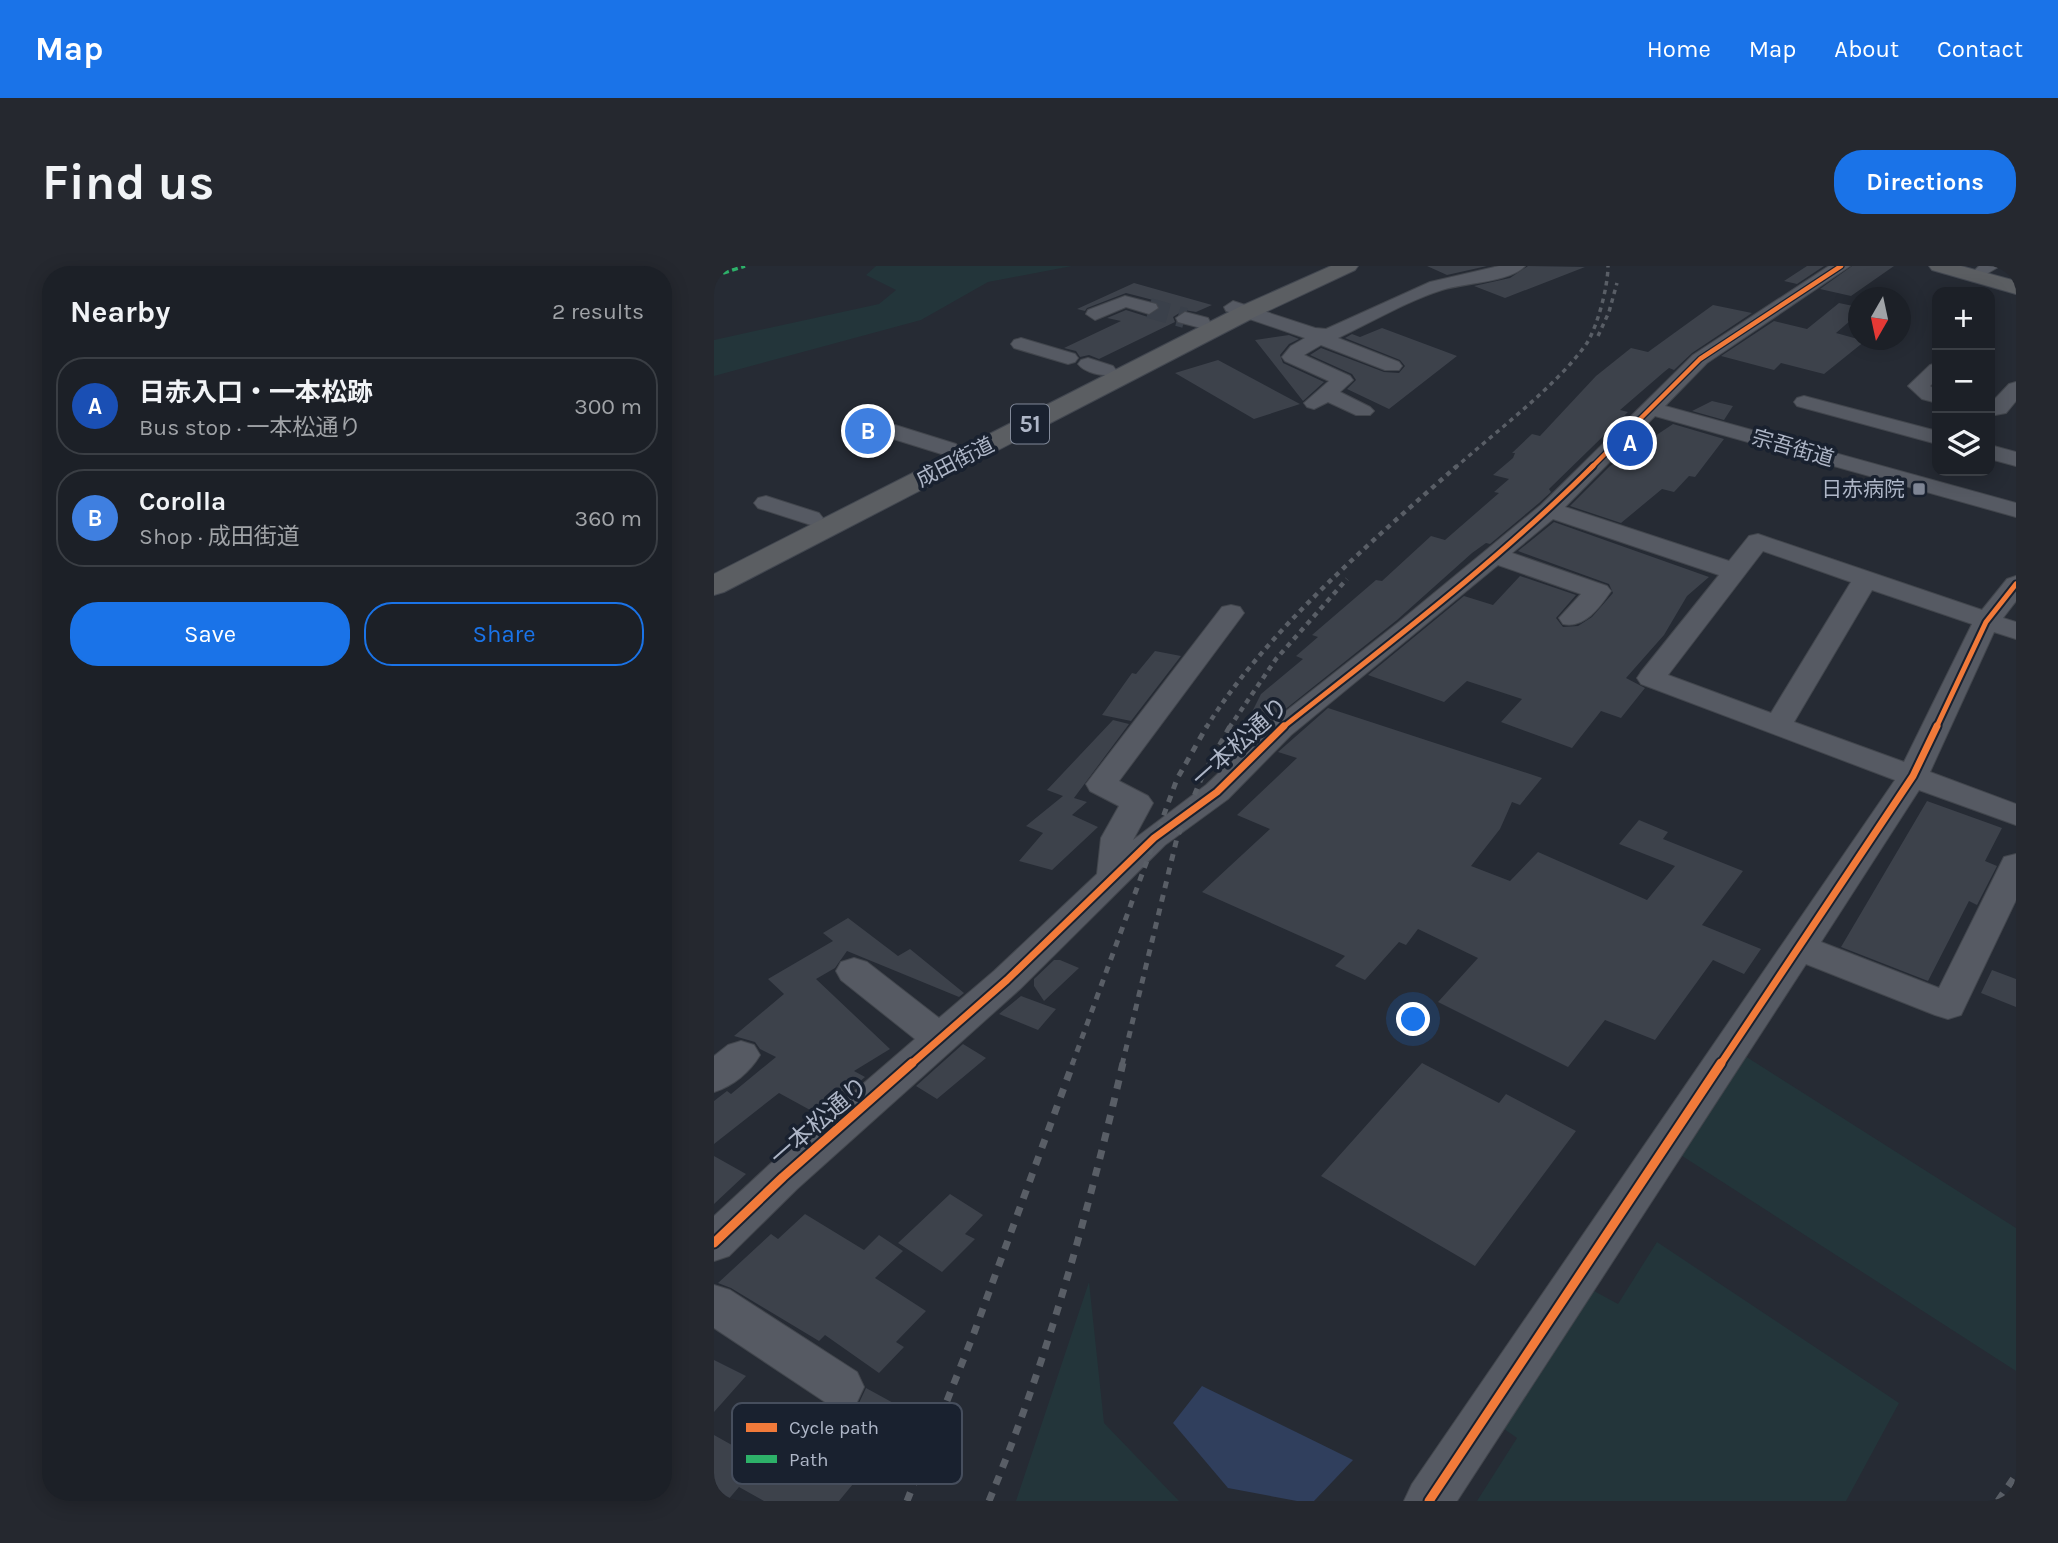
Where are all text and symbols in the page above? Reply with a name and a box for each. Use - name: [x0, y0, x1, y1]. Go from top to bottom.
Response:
- text: Map: [35, 30, 103, 68]
- text: Home: [1647, 35, 1711, 63]
- text: Map: [1749, 35, 1796, 63]
- text: About: [1834, 35, 1899, 63]
- text: Contact: [1937, 35, 2023, 63]
- button: Directions: [1834, 150, 2016, 214]
- text: Find us: [42, 154, 214, 211]
- north arrow: [1848, 287, 1911, 350]
- map controls: [1932, 287, 1995, 476]
- button: +: [1932, 287, 1995, 350]
- text: Nearby: [70, 294, 170, 330]
- text: 2 results: [552, 298, 644, 325]
- button: −: [1932, 350, 1995, 413]
- text: 日赤入口・一本松跡: [139, 377, 373, 408]
- text: A: [88, 393, 102, 420]
- text: 300 m: [574, 393, 642, 420]
- pin: B: [845, 405, 891, 457]
- road number: 51: [1011, 405, 1049, 444]
- button: layers: [1932, 413, 1995, 476]
- text: Bus stop · 一本松通り: [139, 414, 362, 441]
- pin: A: [1607, 417, 1653, 469]
- street label: 宗吾街道: [1749, 425, 1837, 471]
- street label: 成田街道: [912, 432, 998, 492]
- place label: 日赤病院: [1821, 477, 1905, 501]
- marker: 日赤病院: [1911, 481, 1927, 497]
- text: Corolla: [139, 486, 226, 517]
- text: B: [88, 505, 102, 532]
- text: 360 m: [575, 505, 642, 532]
- text: Shop · 成田街道: [139, 523, 300, 550]
- button: Save: [70, 602, 350, 666]
- button: Share: [364, 602, 644, 666]
- street label: 一本松通り: [1186, 691, 1294, 793]
- your location: [1396, 1002, 1430, 1036]
- street label: 一本松通り: [765, 1071, 873, 1171]
- legend: [732, 1403, 962, 1484]
- text: Cycle path: [789, 1417, 879, 1439]
- text: Path: [789, 1449, 829, 1471]

